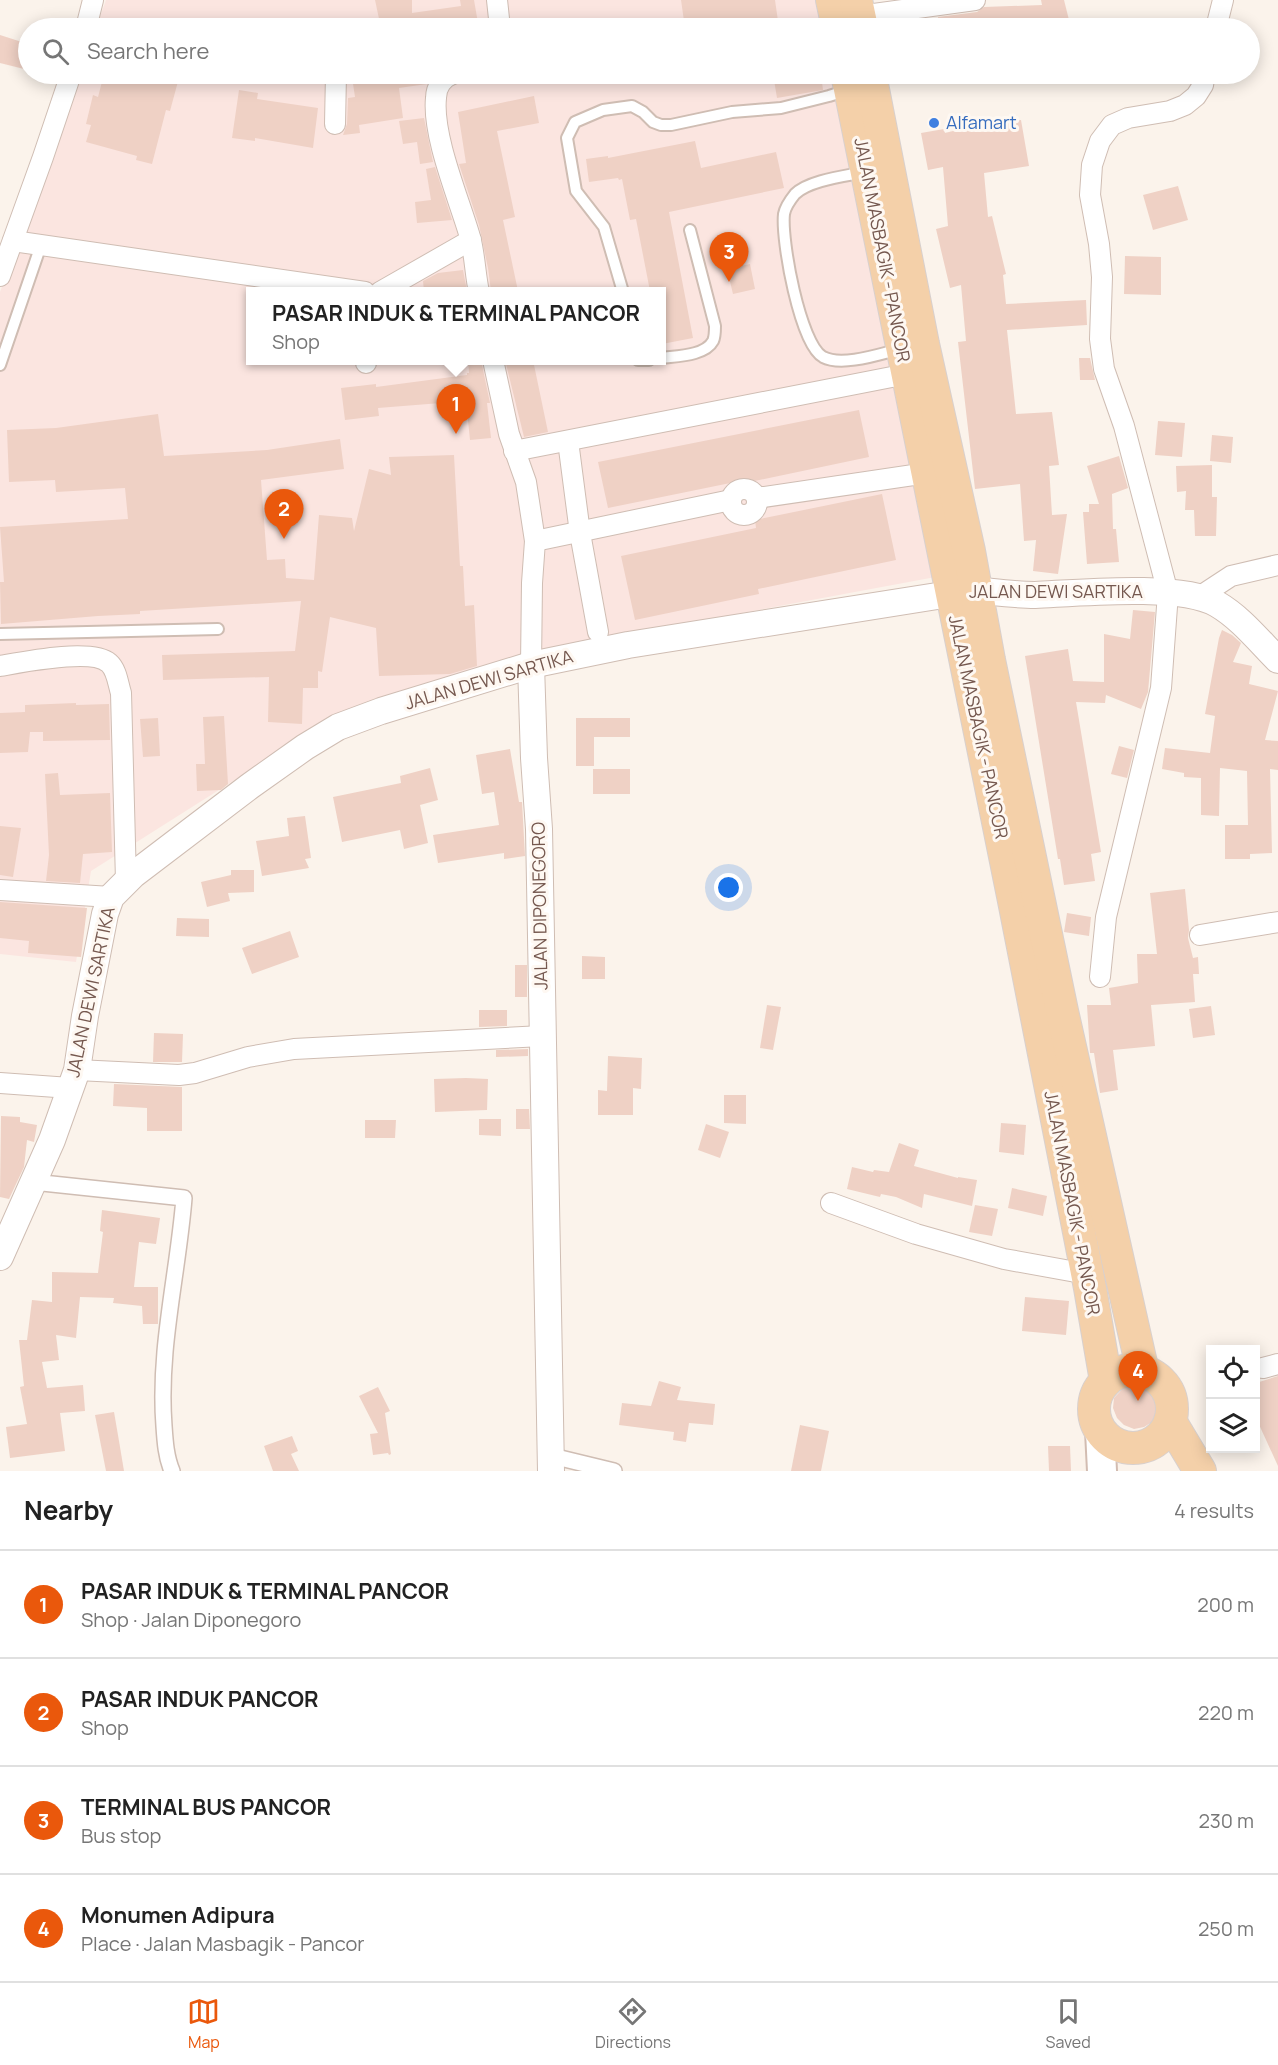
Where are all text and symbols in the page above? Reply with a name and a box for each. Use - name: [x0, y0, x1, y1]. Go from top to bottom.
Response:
- search box: [18, 18, 1260, 84]
- icon: search: [39, 35, 72, 68]
- text: Search here: [87, 36, 209, 66]
- place label: Alfamart: [946, 110, 1017, 134]
- marker: Alfamart: [927, 116, 941, 130]
- street label: JALAN MASBAGIK - PANCOR: [849, 136, 917, 364]
- pin: 3: [710, 232, 748, 282]
- popup: [246, 287, 666, 365]
- text: PASAR INDUK & TERMINAL PANCOR: [272, 298, 640, 328]
- text: Shop: [272, 328, 320, 355]
- pin: 1: [436, 384, 476, 434]
- pin: 2: [264, 490, 304, 539]
- street label: JALAN DEWI SARTIKA: [969, 579, 1143, 603]
- street label: JALAN MASBAGIK - PANCOR: [944, 613, 1014, 841]
- street label: JALAN DEWI SARTIKA: [402, 643, 576, 715]
- street label: JALAN DIPONEGORO: [526, 822, 552, 990]
- your location: [714, 873, 743, 902]
- street label: JALAN DEWI SARTIKA: [60, 904, 120, 1079]
- street label: JALAN MASBAGIK - PANCOR: [1039, 1089, 1107, 1317]
- map controls: [1206, 1345, 1260, 1453]
- button: locate: [1206, 1345, 1260, 1399]
- pin: 4: [1118, 1352, 1158, 1401]
- button: layers: [1206, 1399, 1260, 1453]
- text: Nearby: [24, 1492, 113, 1528]
- text: 4 results: [1174, 1497, 1254, 1524]
- text: PASAR INDUK & TERMINAL PANCOR: [81, 1576, 449, 1606]
- text: 1: [39, 1591, 48, 1618]
- text: 200 m: [1197, 1591, 1254, 1618]
- text: Shop · Jalan Diponegoro: [81, 1606, 301, 1633]
- text: PASAR INDUK PANCOR: [81, 1684, 319, 1714]
- text: 2: [38, 1699, 49, 1726]
- text: 220 m: [1198, 1699, 1254, 1726]
- text: Shop: [81, 1714, 129, 1741]
- text: TERMINAL BUS PANCOR: [81, 1792, 331, 1822]
- text: 3: [38, 1807, 49, 1834]
- text: 230 m: [1198, 1807, 1254, 1834]
- text: Bus stop: [81, 1822, 161, 1849]
- text: Monumen Adipura: [81, 1900, 275, 1930]
- text: 4: [37, 1915, 50, 1942]
- text: 250 m: [1198, 1915, 1254, 1942]
- text: Place · Jalan Masbagik - Pancor: [81, 1930, 364, 1957]
- tab: Map: [187, 1995, 220, 2053]
- tab: Directions: [595, 1995, 671, 2053]
- tab: Saved: [1046, 1995, 1091, 2053]

